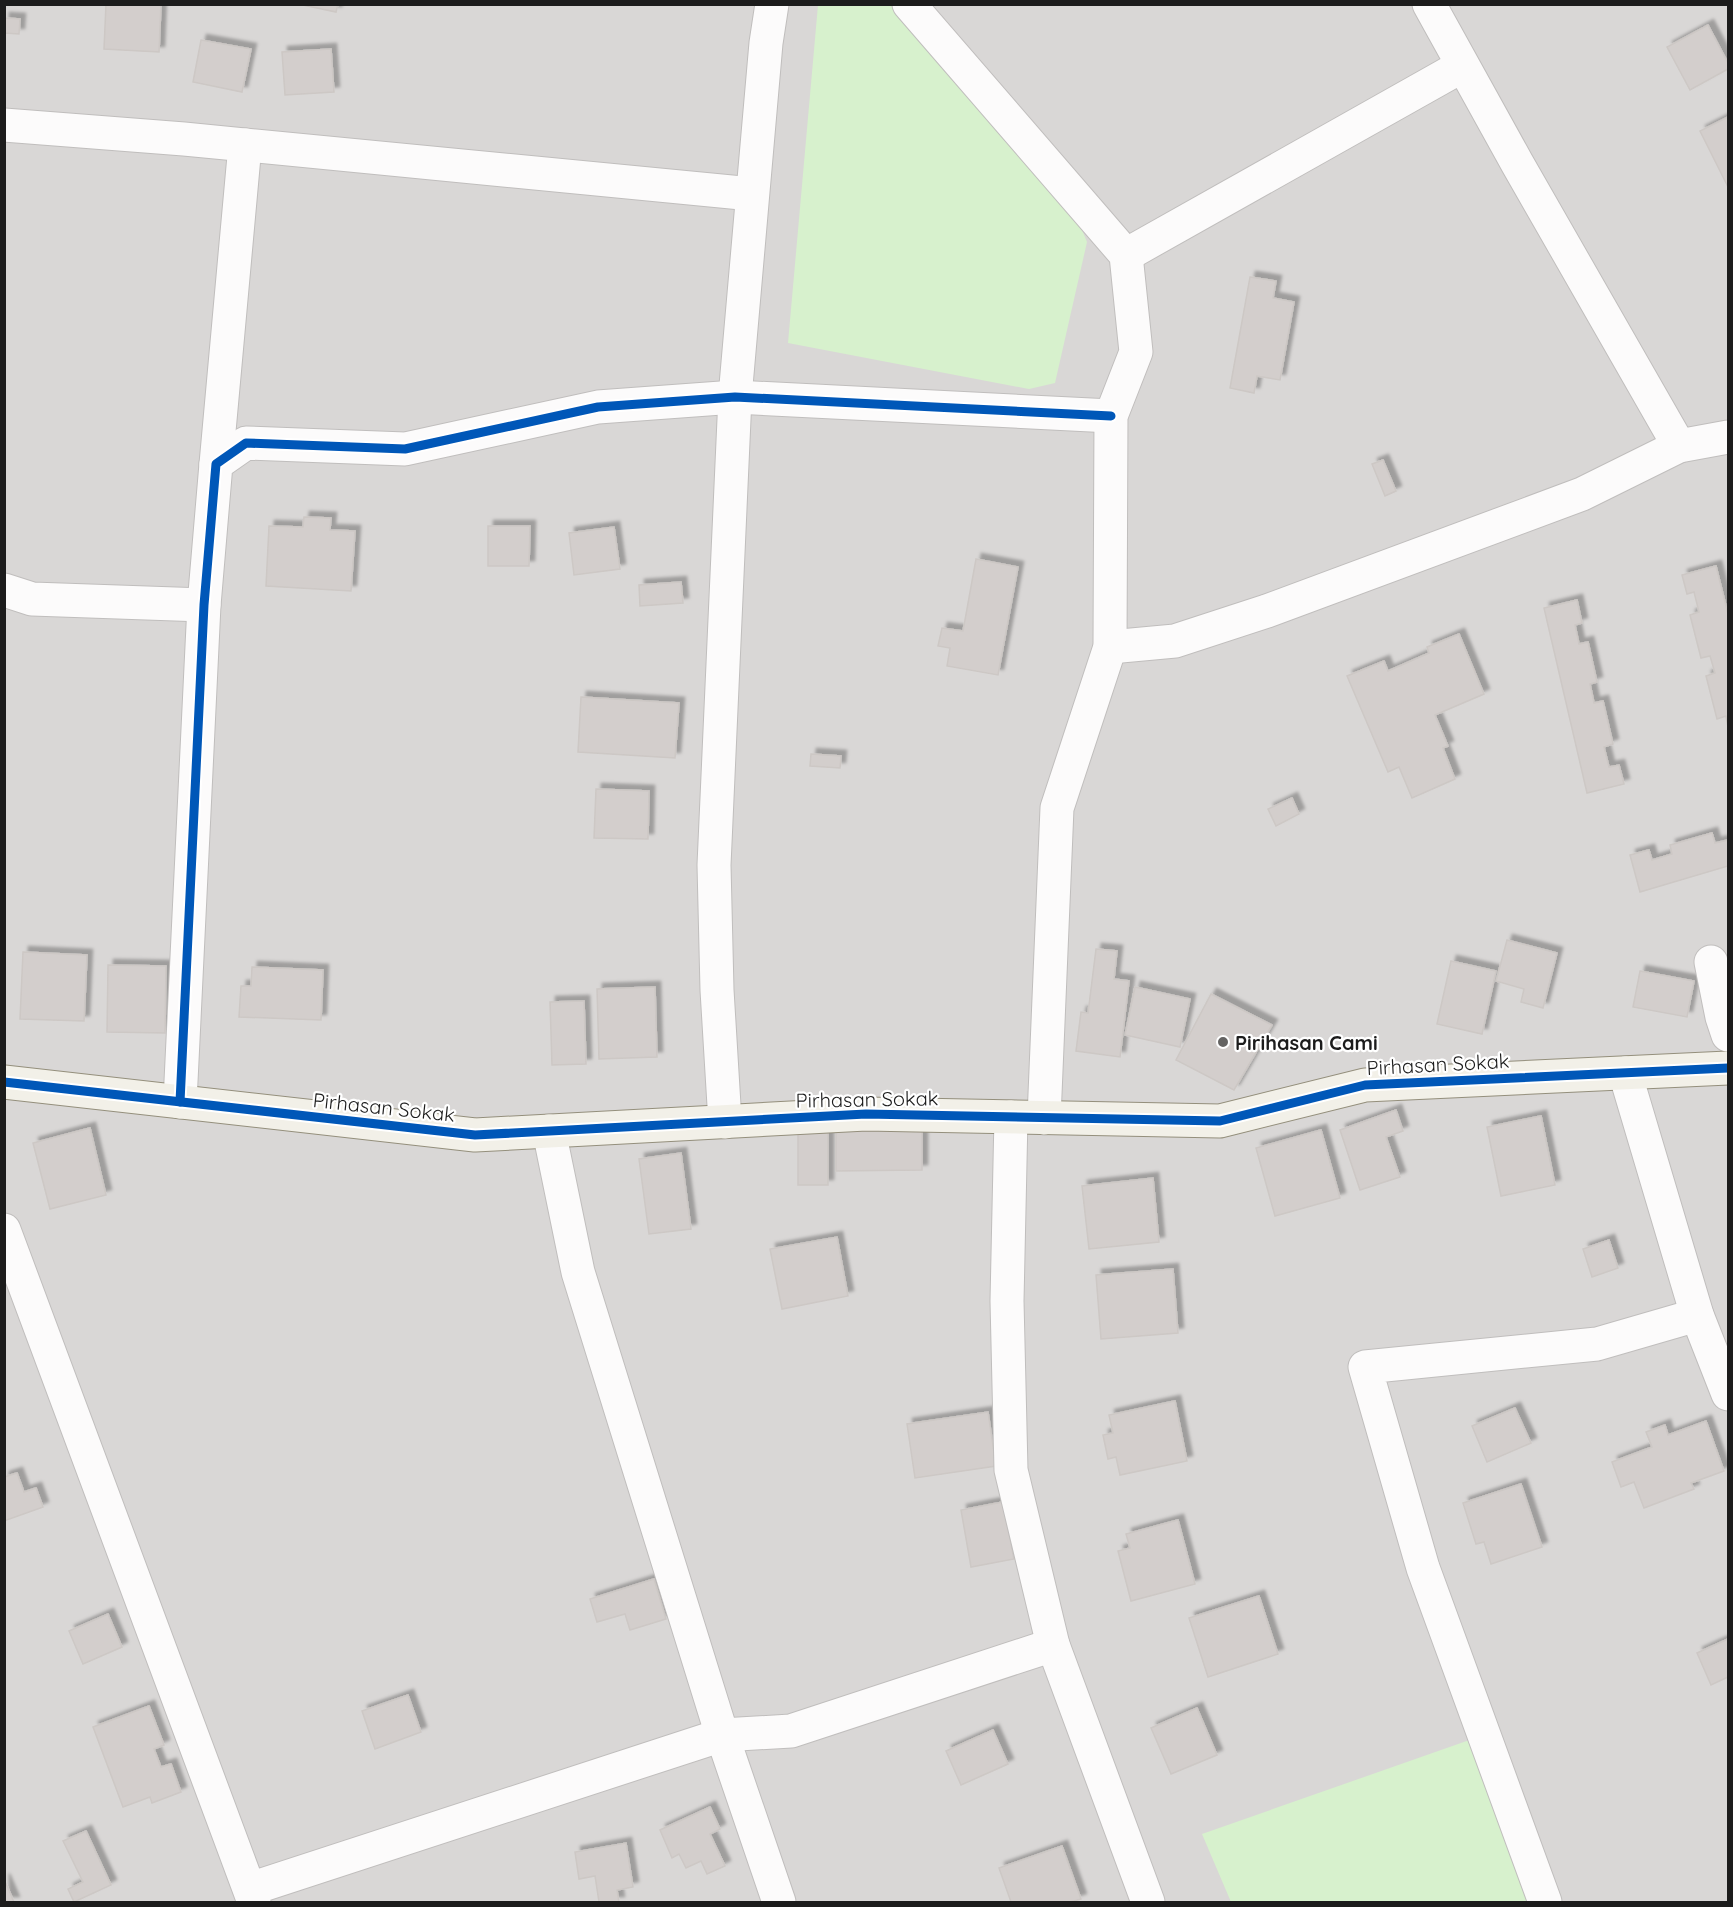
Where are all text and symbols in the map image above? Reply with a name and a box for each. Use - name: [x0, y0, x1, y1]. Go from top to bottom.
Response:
- place label: Pirihasan Cami: [1235, 1030, 1378, 1055]
- marker: Pirihasan Cami: [1216, 1035, 1230, 1049]
- street label: Pirhasan Sokak: [1366, 1048, 1510, 1080]
- street label: Pirhasan Sokak: [795, 1085, 939, 1113]
- street label: Pirhasan Sokak: [312, 1087, 456, 1127]

